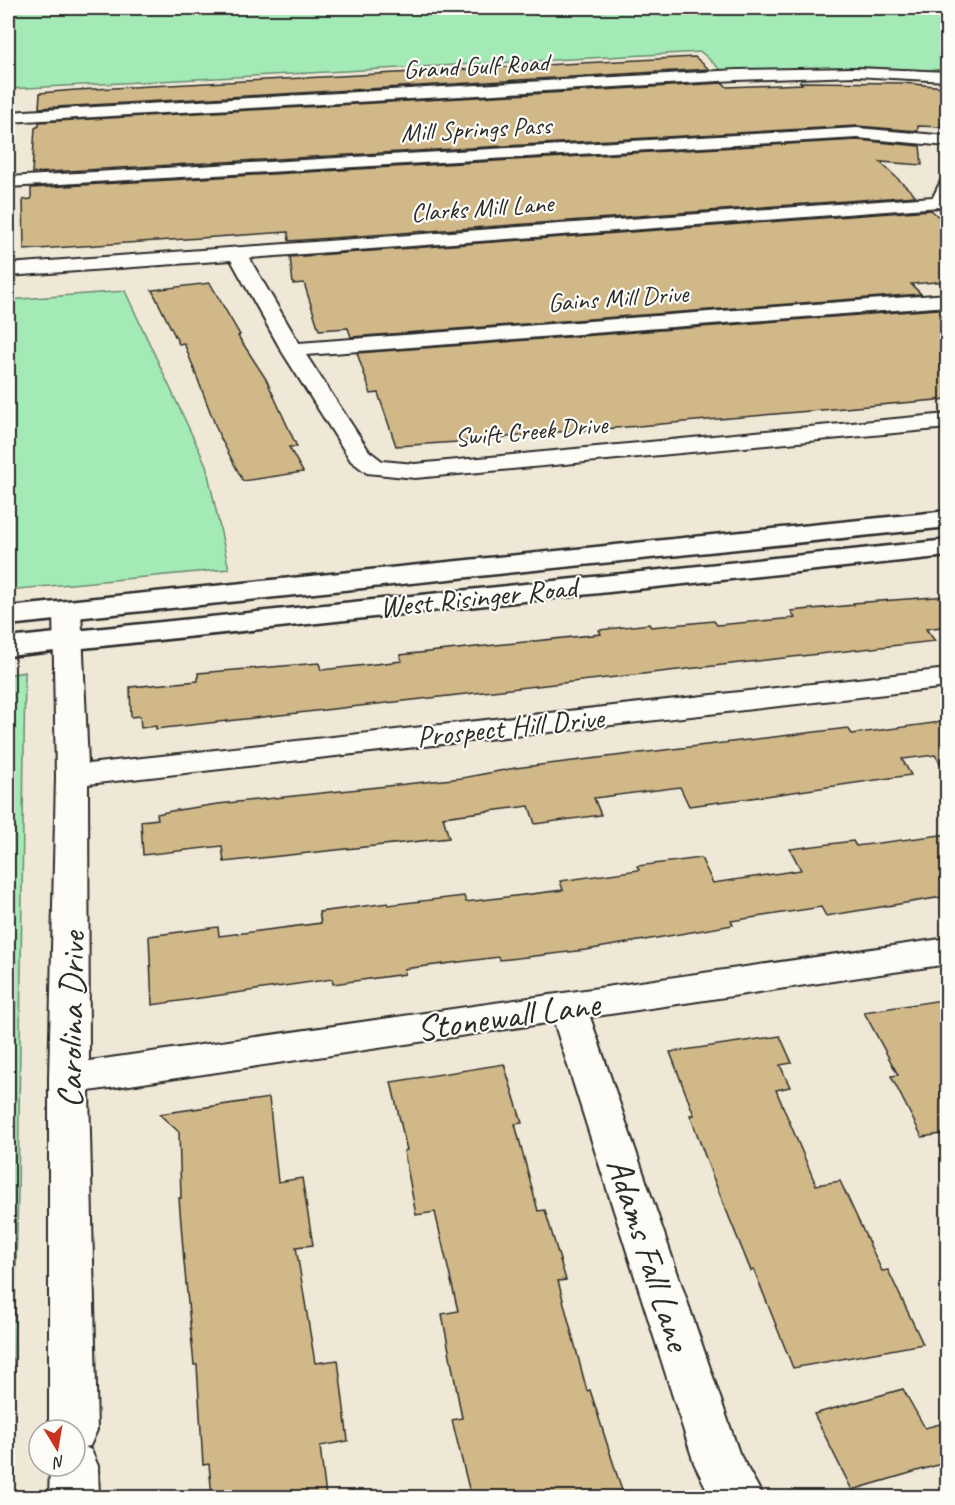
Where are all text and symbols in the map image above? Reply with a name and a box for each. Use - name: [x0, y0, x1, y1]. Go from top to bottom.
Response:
- street label: Grand Gulf Road: [402, 46, 553, 86]
- street label: Mill Springs Pass: [400, 108, 554, 149]
- street label: Clarks Mill Lane: [410, 186, 557, 229]
- street label: Gains Mill Drive: [547, 277, 691, 319]
- street label: Swift Creek Drive: [453, 408, 610, 454]
- street label: West Risinger Road: [378, 567, 583, 626]
- street label: Prospect Hill Drive: [415, 698, 608, 756]
- street label: Carolina Drive: [46, 929, 96, 1109]
- street label: Stonewall Lane: [414, 980, 605, 1052]
- street label: Adams Fall Lane: [596, 1152, 702, 1358]
- north arrow: [27, 1418, 87, 1478]
- text: N: [50, 1451, 66, 1473]

